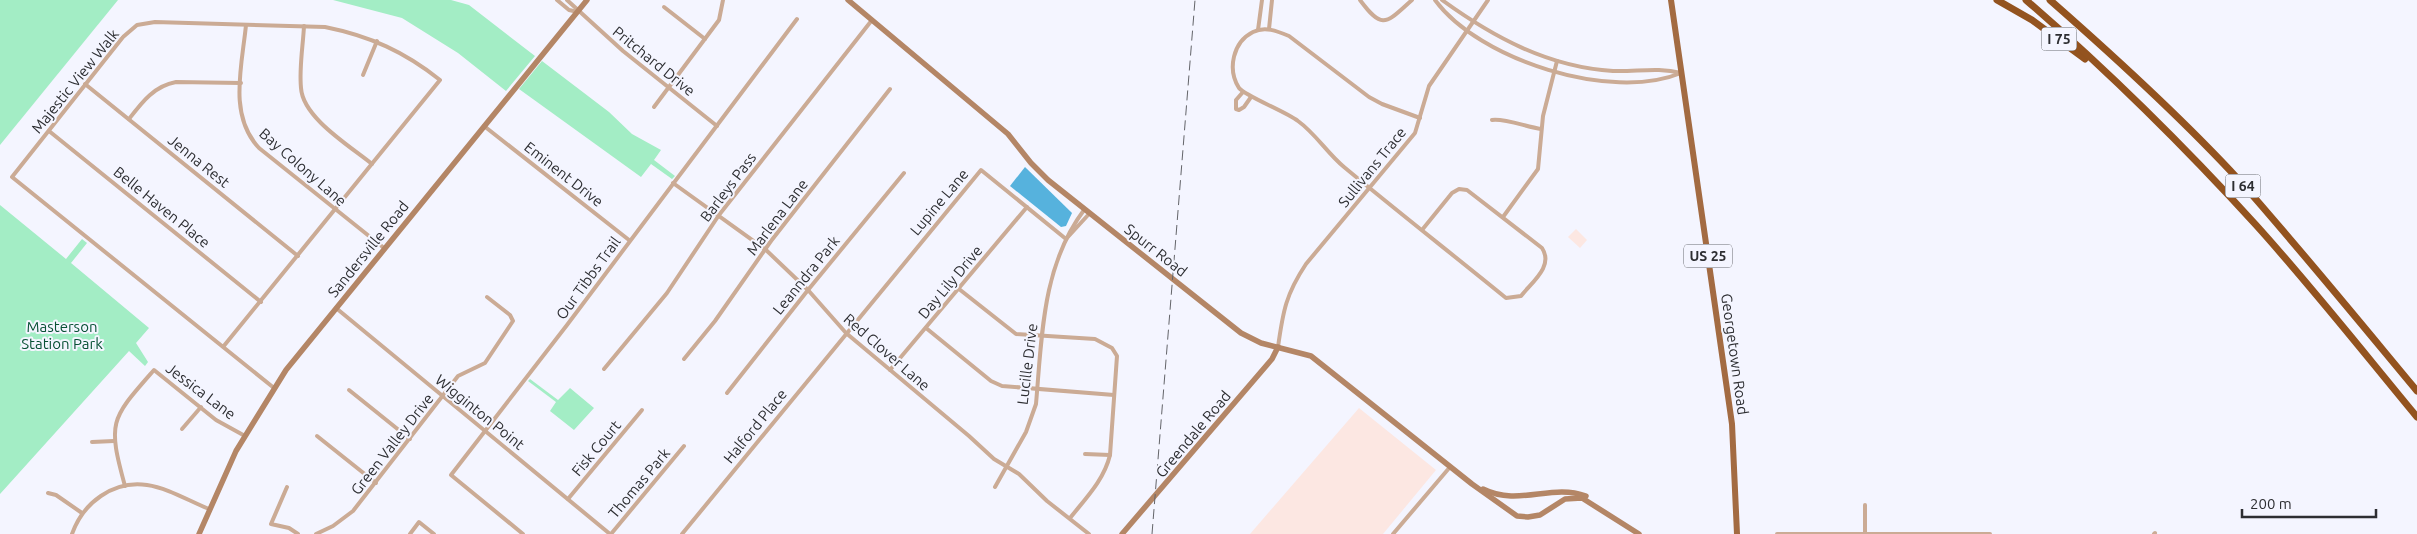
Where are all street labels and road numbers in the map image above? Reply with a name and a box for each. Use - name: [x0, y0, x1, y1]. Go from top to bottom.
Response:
- street label: Pritchard Drive: [609, 23, 699, 99]
- street label: Majestic View Walk: [28, 25, 122, 136]
- road number: I 75: [2042, 28, 2076, 50]
- street label: Sullivans Trace: [1335, 124, 1409, 210]
- street label: Bay Colony Lane: [256, 125, 350, 209]
- street label: Jenna Rest: [165, 131, 233, 191]
- street label: Eminent Drive: [521, 138, 607, 210]
- street label: Barleys Pass: [697, 149, 759, 225]
- street label: Belle Haven Place: [110, 163, 214, 251]
- street label: Lupine Lane: [906, 165, 972, 239]
- road number: I 64: [2226, 175, 2260, 198]
- street label: Marlena Lane: [743, 176, 811, 258]
- street label: Sandersville Road: [324, 198, 412, 300]
- street label: Spurr Road: [1121, 220, 1191, 280]
- street label: Leanndra Park: [769, 232, 843, 318]
- street label: Our Tibbs Trail: [552, 233, 624, 323]
- street label: Day Lily Drive: [914, 242, 986, 322]
- road number: US 25: [1684, 245, 1732, 268]
- street label: Georgetown Road: [1718, 292, 1752, 416]
- street label: Red Clover Lane: [840, 310, 934, 394]
- street label: Lucille Drive: [1014, 322, 1040, 406]
- street label: Jessica Lane: [163, 359, 239, 423]
- street label: Wigginton Point: [432, 371, 528, 453]
- street label: Halford Place: [720, 386, 790, 466]
- street label: Greendale Road: [1152, 387, 1234, 481]
- street label: Green Valley Drive: [347, 390, 437, 498]
- street label: Fisk Court: [568, 417, 624, 479]
- street label: Thomas Park: [605, 444, 673, 521]

